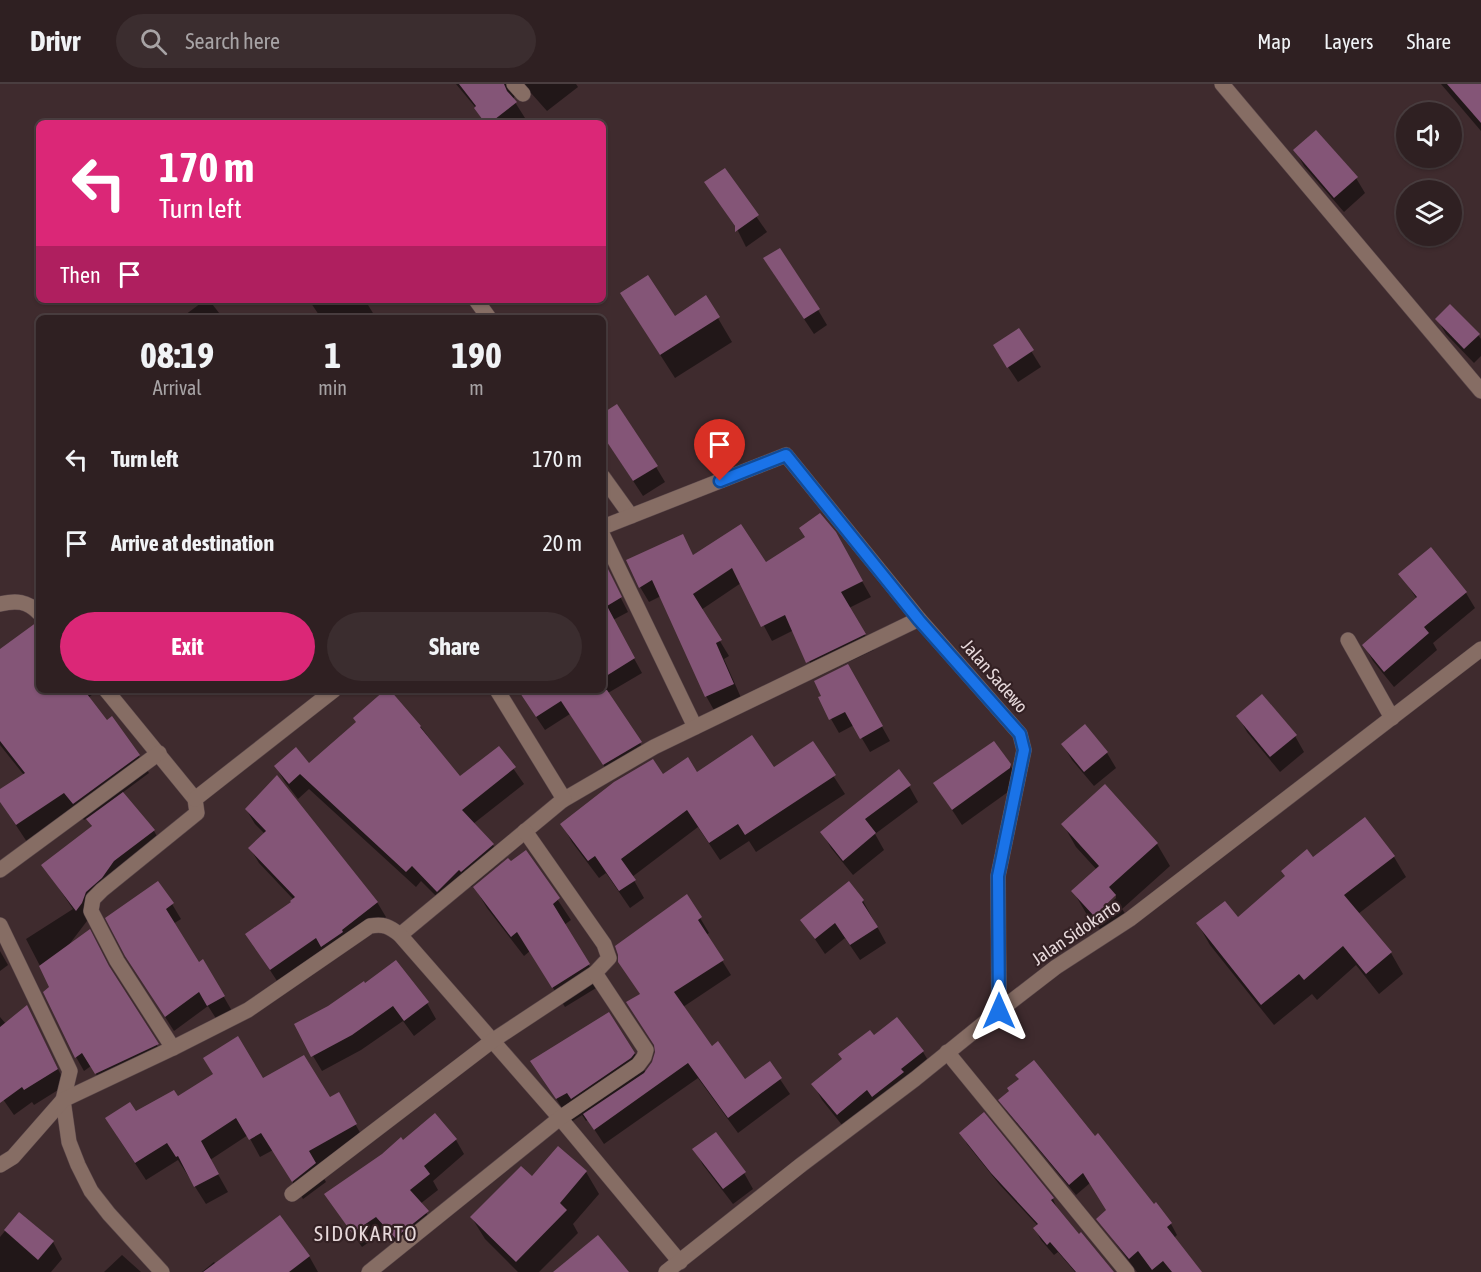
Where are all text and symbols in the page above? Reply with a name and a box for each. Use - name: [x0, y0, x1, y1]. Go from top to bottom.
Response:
- search box: [116, 14, 536, 68]
- text: Drivr: [30, 25, 80, 57]
- icon: search: [137, 25, 170, 58]
- text: Search here: [185, 28, 280, 54]
- text: Map: [1257, 29, 1291, 53]
- text: Layers: [1324, 29, 1374, 53]
- text: Share: [1407, 29, 1451, 53]
- map controls: [1396, 102, 1462, 246]
- button: sound: [1396, 102, 1462, 168]
- text: 170 m: [159, 143, 254, 191]
- icon: left: [60, 144, 138, 222]
- button: layers: [1396, 180, 1462, 246]
- text: Turn left: [159, 193, 242, 224]
- icon: arrive: [113, 258, 146, 291]
- text: Then: [60, 262, 101, 288]
- text: 08:19: [140, 334, 214, 376]
- text: 1: [324, 334, 341, 376]
- text: 190: [451, 334, 502, 376]
- text: Arrival: [153, 376, 202, 399]
- text: min: [318, 376, 347, 399]
- text: m: [469, 376, 484, 399]
- pin: [694, 419, 745, 481]
- icon: arrive: [703, 428, 736, 461]
- icon: left: [60, 443, 93, 476]
- text: Turn left: [111, 446, 178, 472]
- text: 170 m: [532, 446, 582, 472]
- icon: arrive: [60, 527, 93, 560]
- text: Arrive at destination: [111, 530, 274, 556]
- text: 20 m: [542, 530, 582, 556]
- button: Exit: [60, 612, 315, 681]
- button: Share: [327, 612, 582, 681]
- street label: Jalan Sadewo: [958, 635, 1032, 717]
- street label: Jalan Sidokarto: [1028, 895, 1124, 969]
- position arrow: [967, 979, 1031, 1043]
- district label: SIDOKARTO: [314, 1221, 418, 1245]

